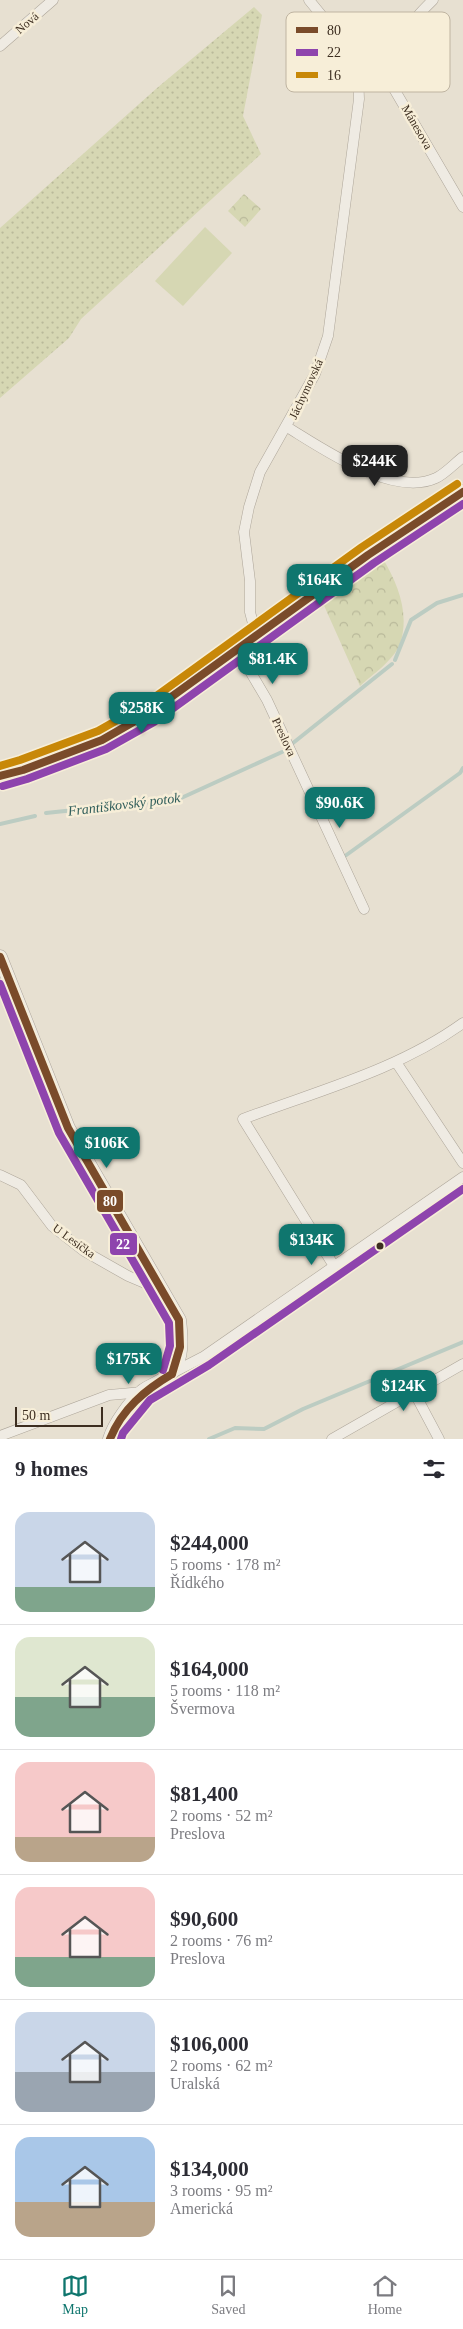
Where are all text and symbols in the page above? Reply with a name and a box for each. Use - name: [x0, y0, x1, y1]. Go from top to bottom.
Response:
- street label: Nová: [13, 9, 42, 37]
- legend: [286, 12, 450, 92]
- text: 80: [327, 23, 341, 38]
- text: 22: [327, 45, 341, 60]
- text: 16: [327, 68, 341, 83]
- street label: Mánesova: [399, 102, 436, 152]
- street label: Jáchymovská: [286, 356, 326, 421]
- pin: $244K: [340, 444, 410, 487]
- text: $244K: [353, 452, 397, 469]
- pin: $164K: [285, 564, 355, 606]
- text: $164K: [298, 571, 342, 588]
- pin: $81.4K: [232, 642, 314, 685]
- text: $81.4K: [249, 650, 297, 667]
- pin: $258K: [107, 692, 177, 734]
- text: $258K: [120, 699, 164, 716]
- street label: Preslova: [269, 715, 299, 759]
- pin: $90.6K: [299, 786, 381, 829]
- water label: Františkovský potok: [66, 790, 182, 819]
- text: $90.6K: [316, 794, 364, 811]
- pin: $106K: [72, 1126, 142, 1169]
- text: $106K: [85, 1134, 129, 1151]
- line badge: 80: [96, 1189, 124, 1213]
- text: 80: [103, 1194, 117, 1209]
- street label: U Lesíčka: [50, 1221, 98, 1261]
- pin: $134K: [277, 1224, 347, 1266]
- text: $134K: [290, 1231, 334, 1248]
- line badge: 22: [109, 1232, 138, 1256]
- text: 22: [116, 1237, 130, 1252]
- unlabelled marker: [375, 1241, 385, 1251]
- pin: $175K: [94, 1342, 164, 1385]
- text: $175K: [107, 1350, 151, 1367]
- pin: $124K: [369, 1370, 439, 1412]
- text: $124K: [382, 1377, 426, 1394]
- scale bar: [15, 1404, 102, 1427]
- text: 50 m: [22, 1408, 50, 1423]
- icon: filters: [420, 1455, 448, 1483]
- text: 9 homes: [15, 1457, 88, 1481]
- text: $244,000: [170, 1531, 249, 1555]
- icon: home: [55, 1532, 115, 1592]
- text: 5 rooms · 178 m²: [170, 1556, 281, 1573]
- text: Řídkého: [170, 1574, 224, 1591]
- icon: home: [55, 1657, 115, 1717]
- text: $164,000: [170, 1657, 249, 1681]
- text: 5 rooms · 118 m²: [170, 1682, 280, 1699]
- text: Švermova: [170, 1700, 235, 1717]
- icon: home: [55, 1782, 115, 1842]
- text: $81,400: [170, 1782, 238, 1806]
- text: 2 rooms · 52 m²: [170, 1807, 273, 1824]
- text: Preslova: [170, 1825, 225, 1842]
- icon: home: [55, 1907, 115, 1967]
- text: $90,600: [170, 1907, 238, 1931]
- text: 2 rooms · 76 m²: [170, 1932, 273, 1949]
- text: Preslova: [170, 1950, 225, 1967]
- icon: home: [55, 2032, 115, 2092]
- text: $106,000: [170, 2032, 249, 2056]
- text: 2 rooms · 62 m²: [170, 2057, 273, 2074]
- text: Uralská: [170, 2075, 220, 2092]
- icon: home: [55, 2157, 115, 2217]
- text: $134,000: [170, 2157, 249, 2181]
- text: 3 rooms · 95 m²: [170, 2182, 273, 2199]
- text: Americká: [170, 2200, 233, 2217]
- tab: Map: [61, 2272, 89, 2318]
- tab: Saved: [211, 2272, 246, 2318]
- tab: Home: [368, 2272, 402, 2318]

